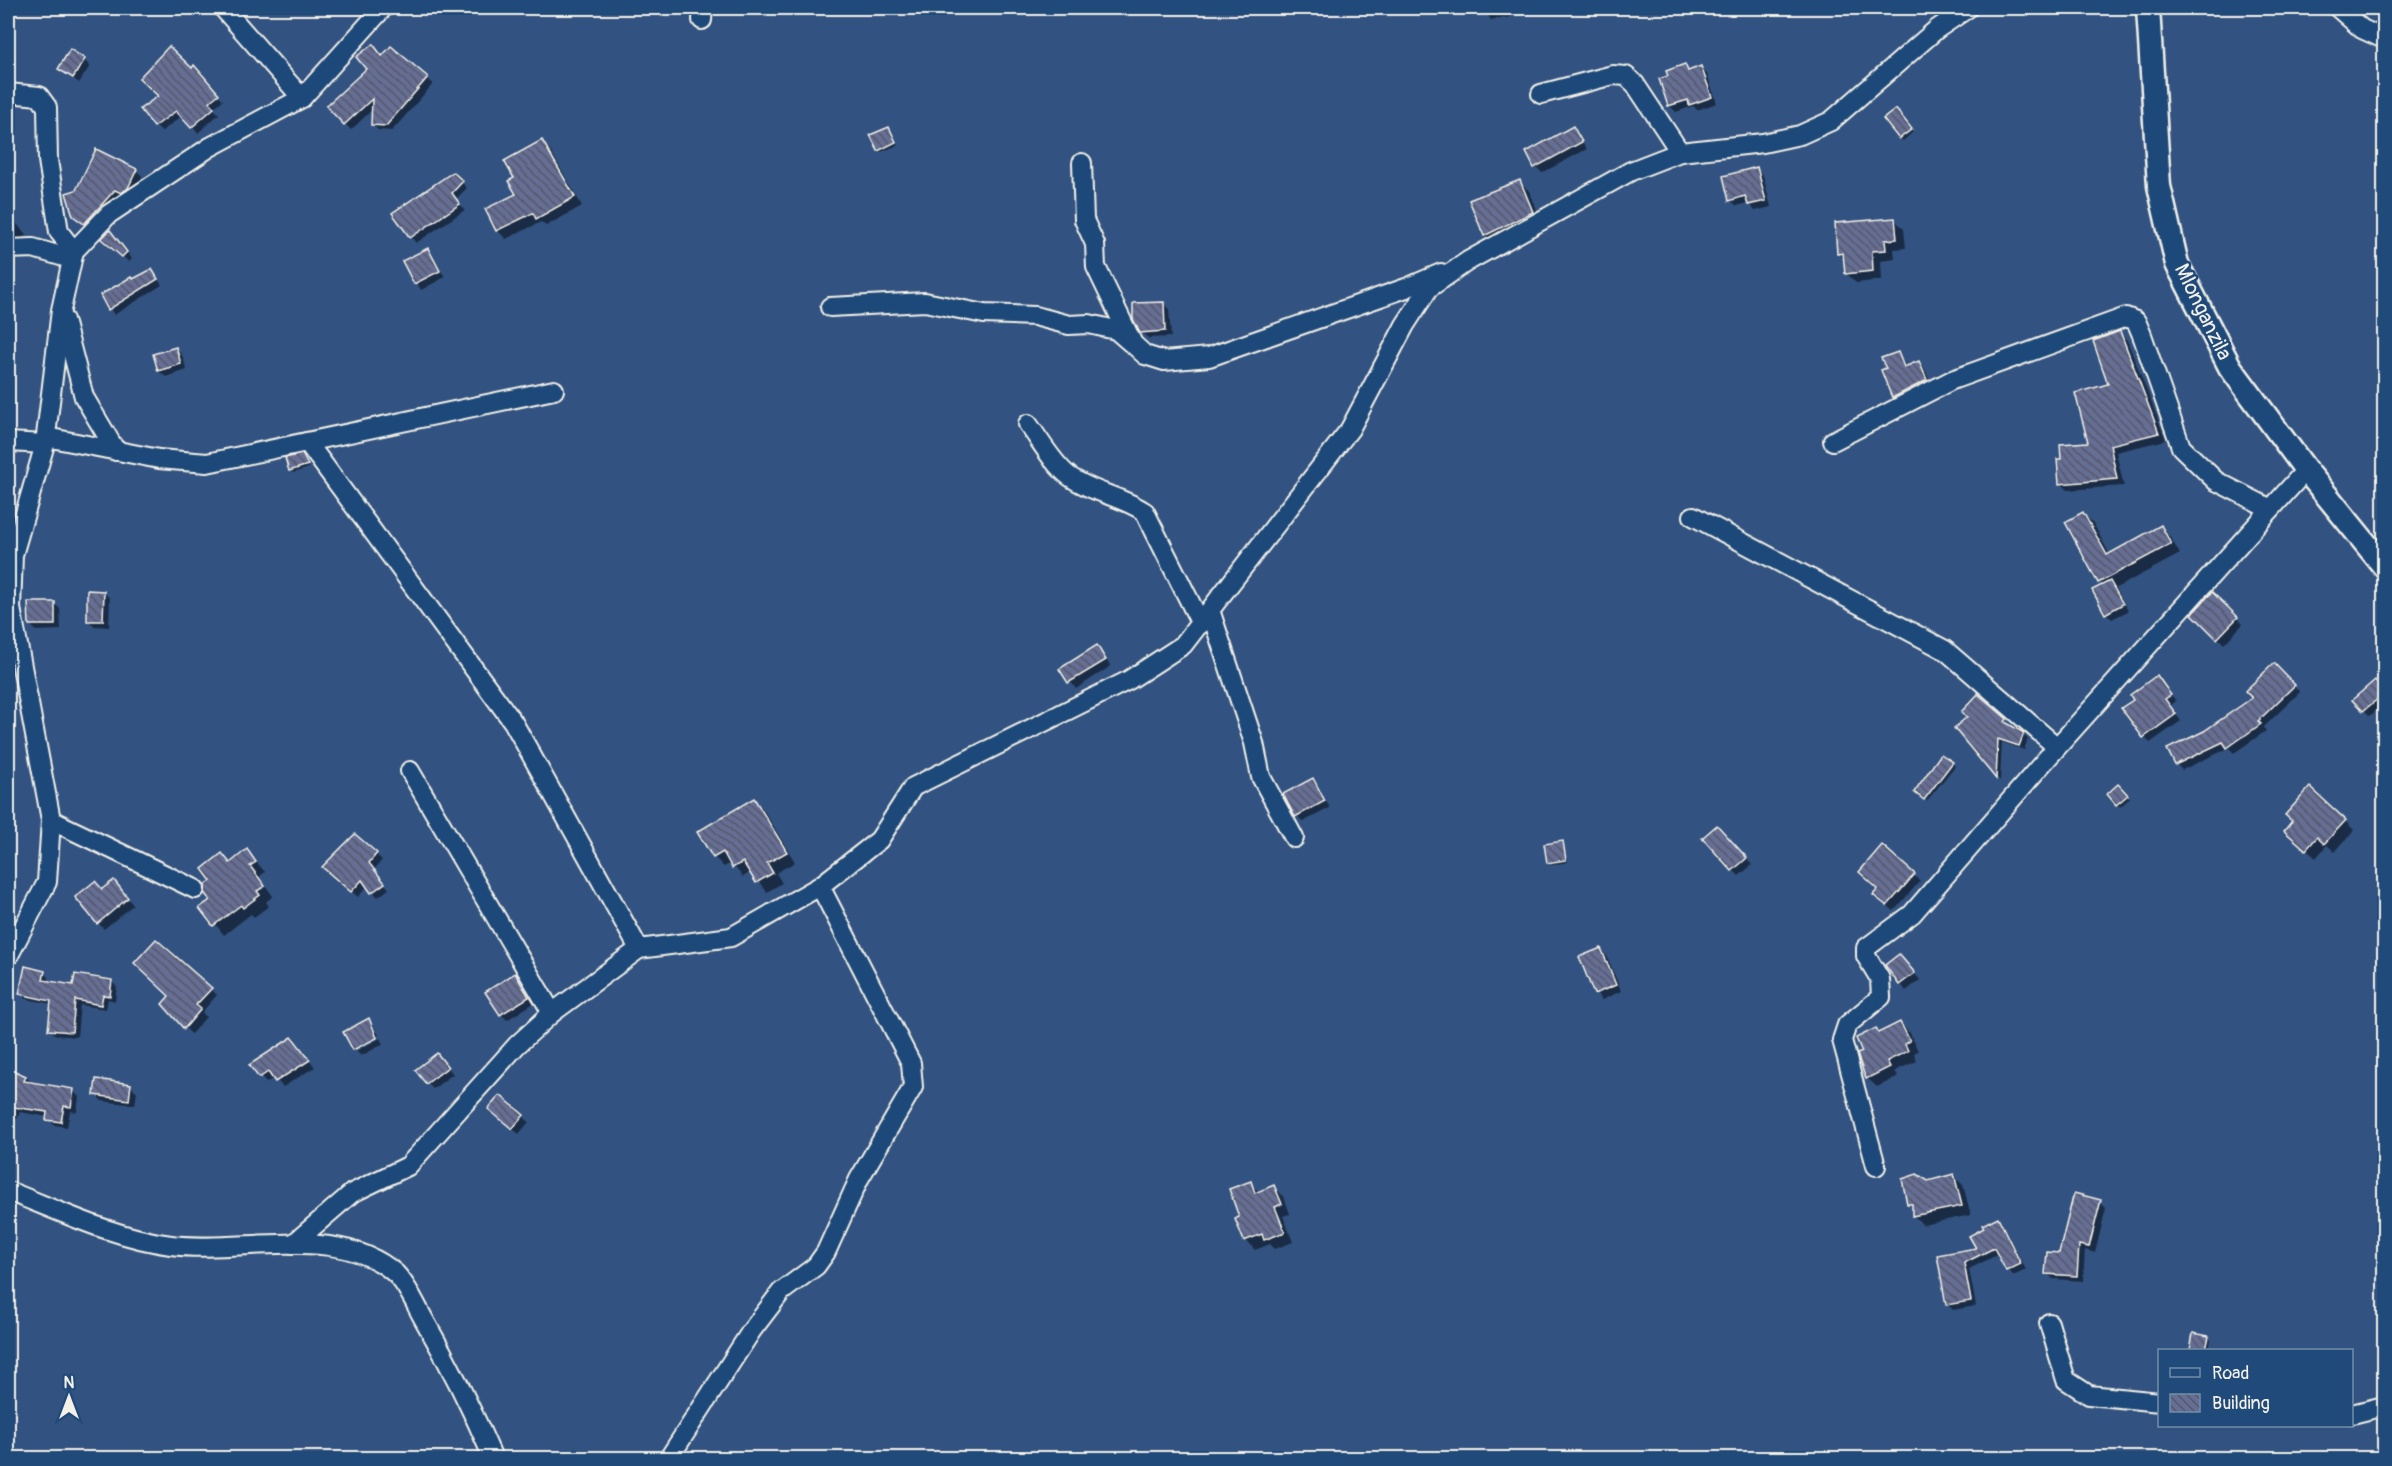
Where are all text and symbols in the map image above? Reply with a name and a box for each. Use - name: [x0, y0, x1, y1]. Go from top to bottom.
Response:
- street label: Mlonganzila: [2168, 259, 2238, 365]
- legend: [2158, 1349, 2353, 1427]
- text: Road: [2212, 1362, 2249, 1385]
- north arrow: [39, 1367, 99, 1427]
- text: N: [64, 1373, 75, 1393]
- text: Building: [2212, 1392, 2270, 1415]

